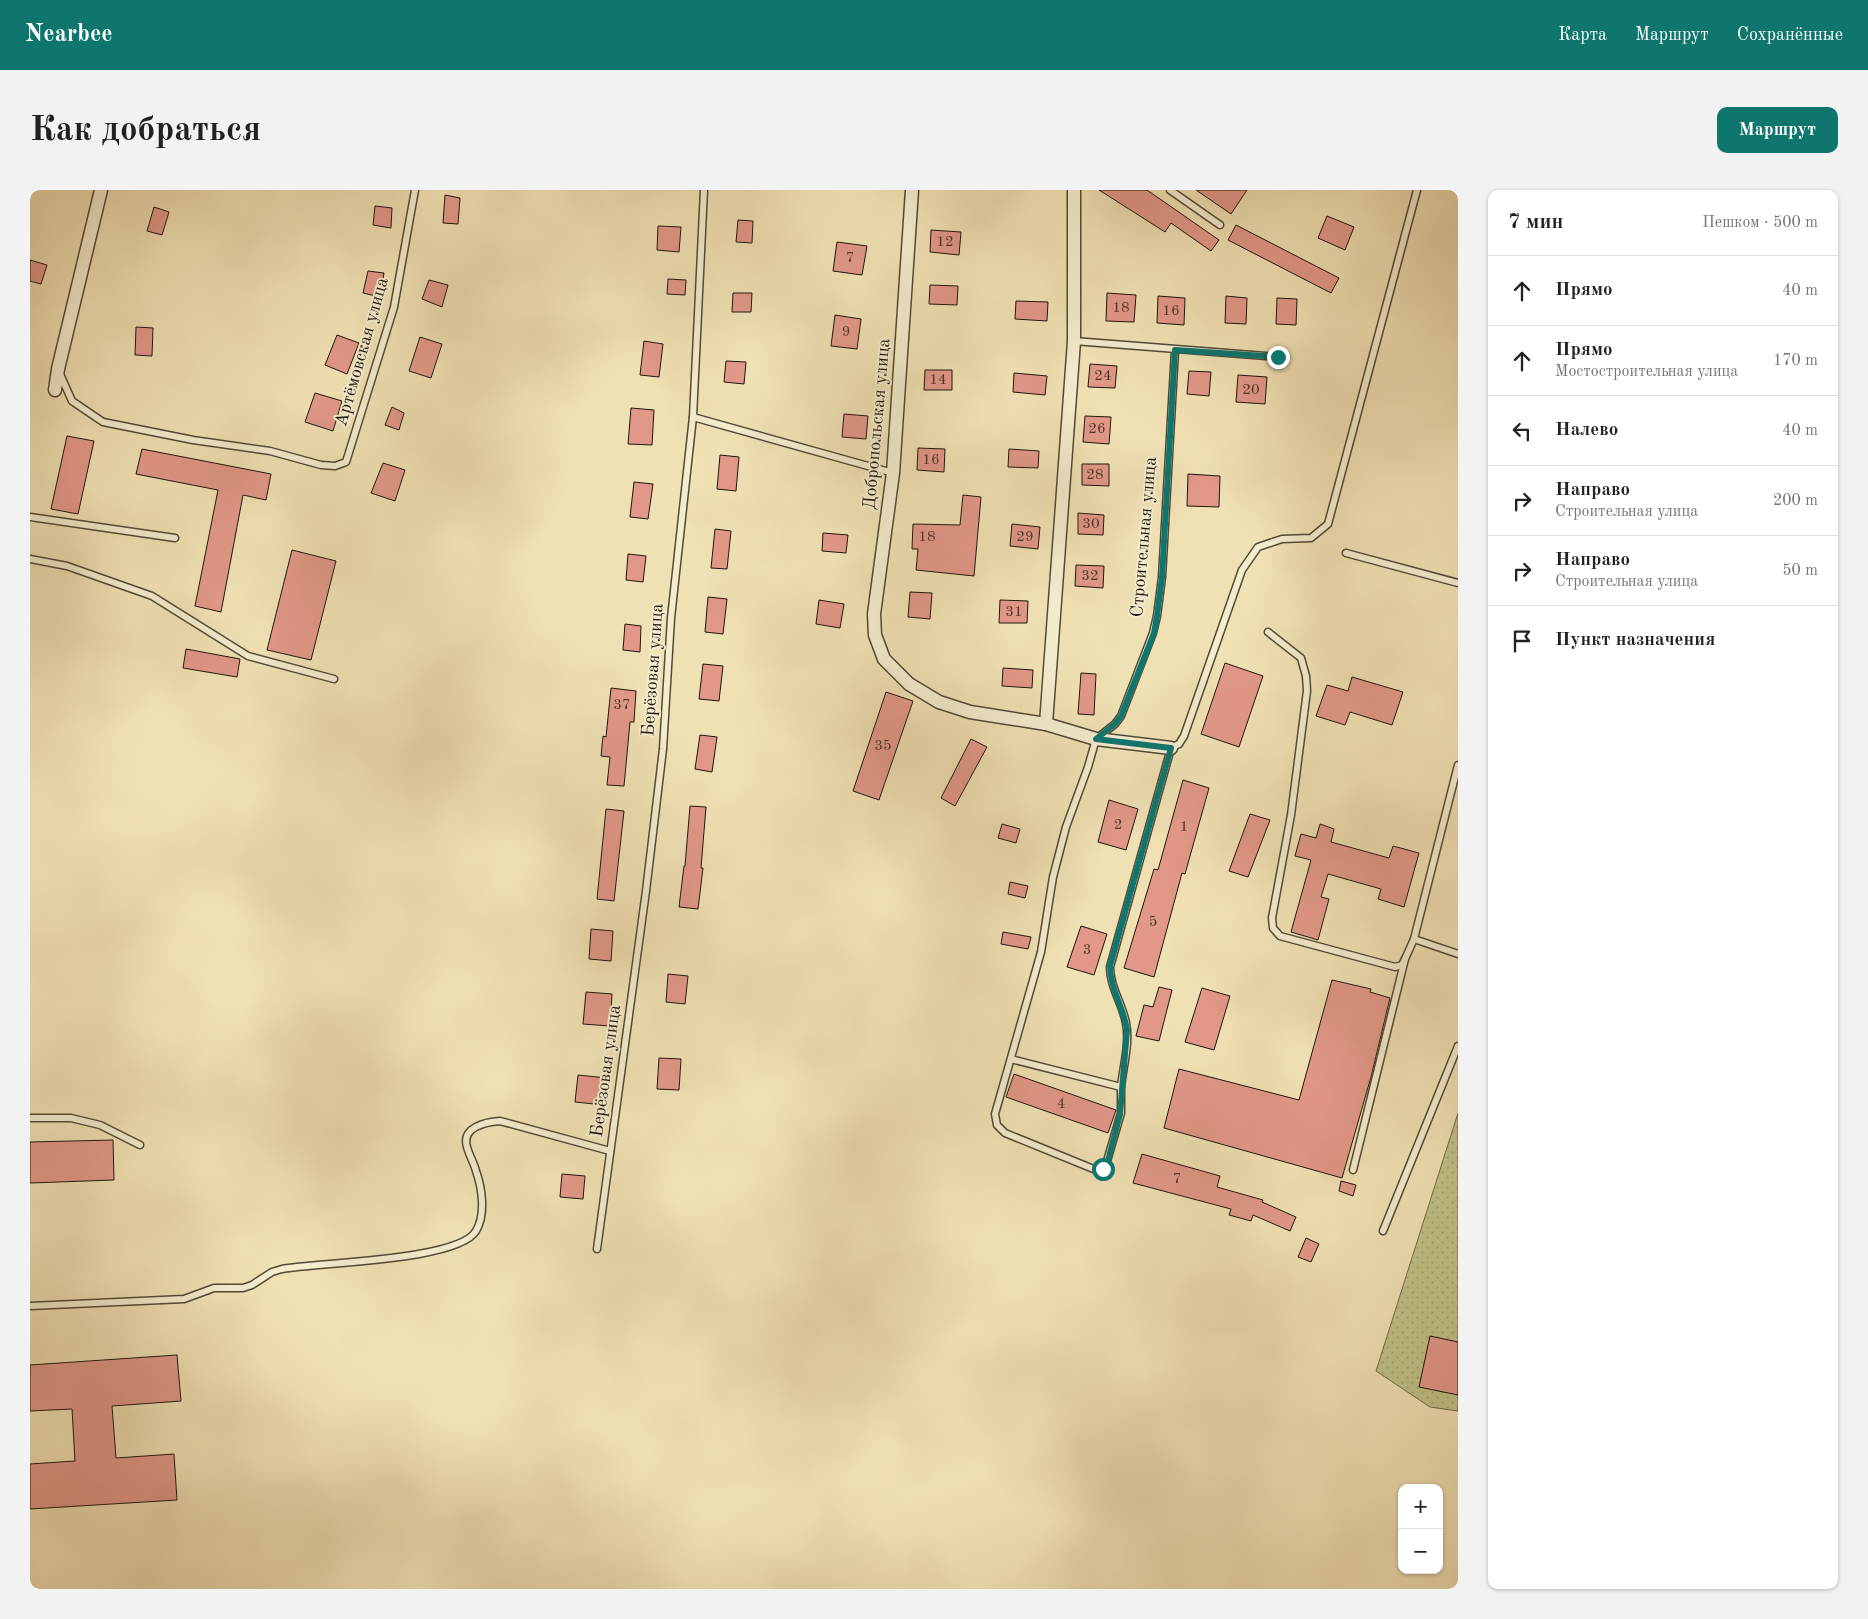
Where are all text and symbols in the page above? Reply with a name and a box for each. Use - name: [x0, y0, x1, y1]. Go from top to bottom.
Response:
- text: Nearbee: [25, 23, 113, 47]
- text: Карта: [1558, 26, 1607, 44]
- text: Маршрут: [1635, 26, 1709, 44]
- text: Сохранённые: [1737, 26, 1843, 44]
- button: Маршрут: [1717, 107, 1838, 153]
- text: Как добраться: [30, 113, 261, 148]
- text: 7 мин: [1508, 212, 1563, 233]
- text: Пешком · 500 m: [1702, 215, 1818, 231]
- house number: 12: [936, 235, 954, 250]
- house number: 7: [846, 251, 854, 266]
- street label: Артёмовская улица: [332, 275, 392, 429]
- icon: ahead: [1508, 277, 1536, 305]
- text: Прямо: [1555, 281, 1613, 300]
- text: 40 m: [1782, 283, 1818, 299]
- house number: 18: [1112, 301, 1130, 316]
- house number: 16: [1162, 304, 1180, 319]
- house number: 9: [842, 325, 850, 340]
- street label: Добропольская улица: [861, 337, 893, 510]
- text: Прямо: [1555, 341, 1613, 360]
- route end: [1267, 346, 1290, 369]
- icon: ahead: [1508, 347, 1536, 375]
- text: 170 m: [1773, 353, 1818, 369]
- text: Мостостроительная улица: [1555, 364, 1738, 380]
- house number: 24: [1094, 369, 1112, 384]
- house number: 14: [929, 373, 947, 388]
- house number: 20: [1242, 383, 1260, 398]
- icon: left: [1508, 417, 1536, 445]
- text: Налево: [1555, 421, 1618, 440]
- house number: 26: [1088, 422, 1106, 437]
- text: 40 m: [1782, 423, 1818, 439]
- house number: 16: [922, 453, 940, 468]
- street label: Строительная улица: [1128, 456, 1160, 618]
- house number: 28: [1086, 468, 1104, 483]
- text: Направо: [1555, 481, 1630, 500]
- icon: right: [1508, 487, 1536, 515]
- text: 200 m: [1773, 493, 1818, 509]
- text: Строительная улица: [1555, 504, 1698, 520]
- house number: 30: [1082, 517, 1100, 532]
- house number: 18: [918, 530, 936, 545]
- house number: 29: [1016, 530, 1034, 545]
- text: Направо: [1555, 551, 1630, 570]
- icon: right: [1508, 557, 1536, 585]
- text: 50 m: [1782, 563, 1818, 579]
- house number: 32: [1081, 569, 1099, 584]
- text: Строительная улица: [1555, 574, 1698, 590]
- street label: Берёзовая улица: [639, 603, 667, 737]
- house number: 31: [1005, 605, 1023, 620]
- icon: arrive: [1508, 627, 1536, 655]
- text: Пункт назначения: [1555, 631, 1715, 650]
- house number: 37: [613, 698, 631, 713]
- house number: 35: [874, 739, 892, 754]
- house number: 2: [1114, 818, 1122, 833]
- house number: 1: [1180, 820, 1188, 835]
- house number: 5: [1149, 915, 1157, 930]
- house number: 3: [1083, 943, 1091, 958]
- street label: Берёзовая улица: [588, 1004, 624, 1138]
- house number: 4: [1057, 1097, 1065, 1112]
- route start: [1092, 1158, 1115, 1181]
- house number: 7: [1173, 1172, 1181, 1187]
- map controls: [1398, 1484, 1443, 1574]
- button: +: [1398, 1484, 1443, 1529]
- button: −: [1398, 1529, 1443, 1574]

